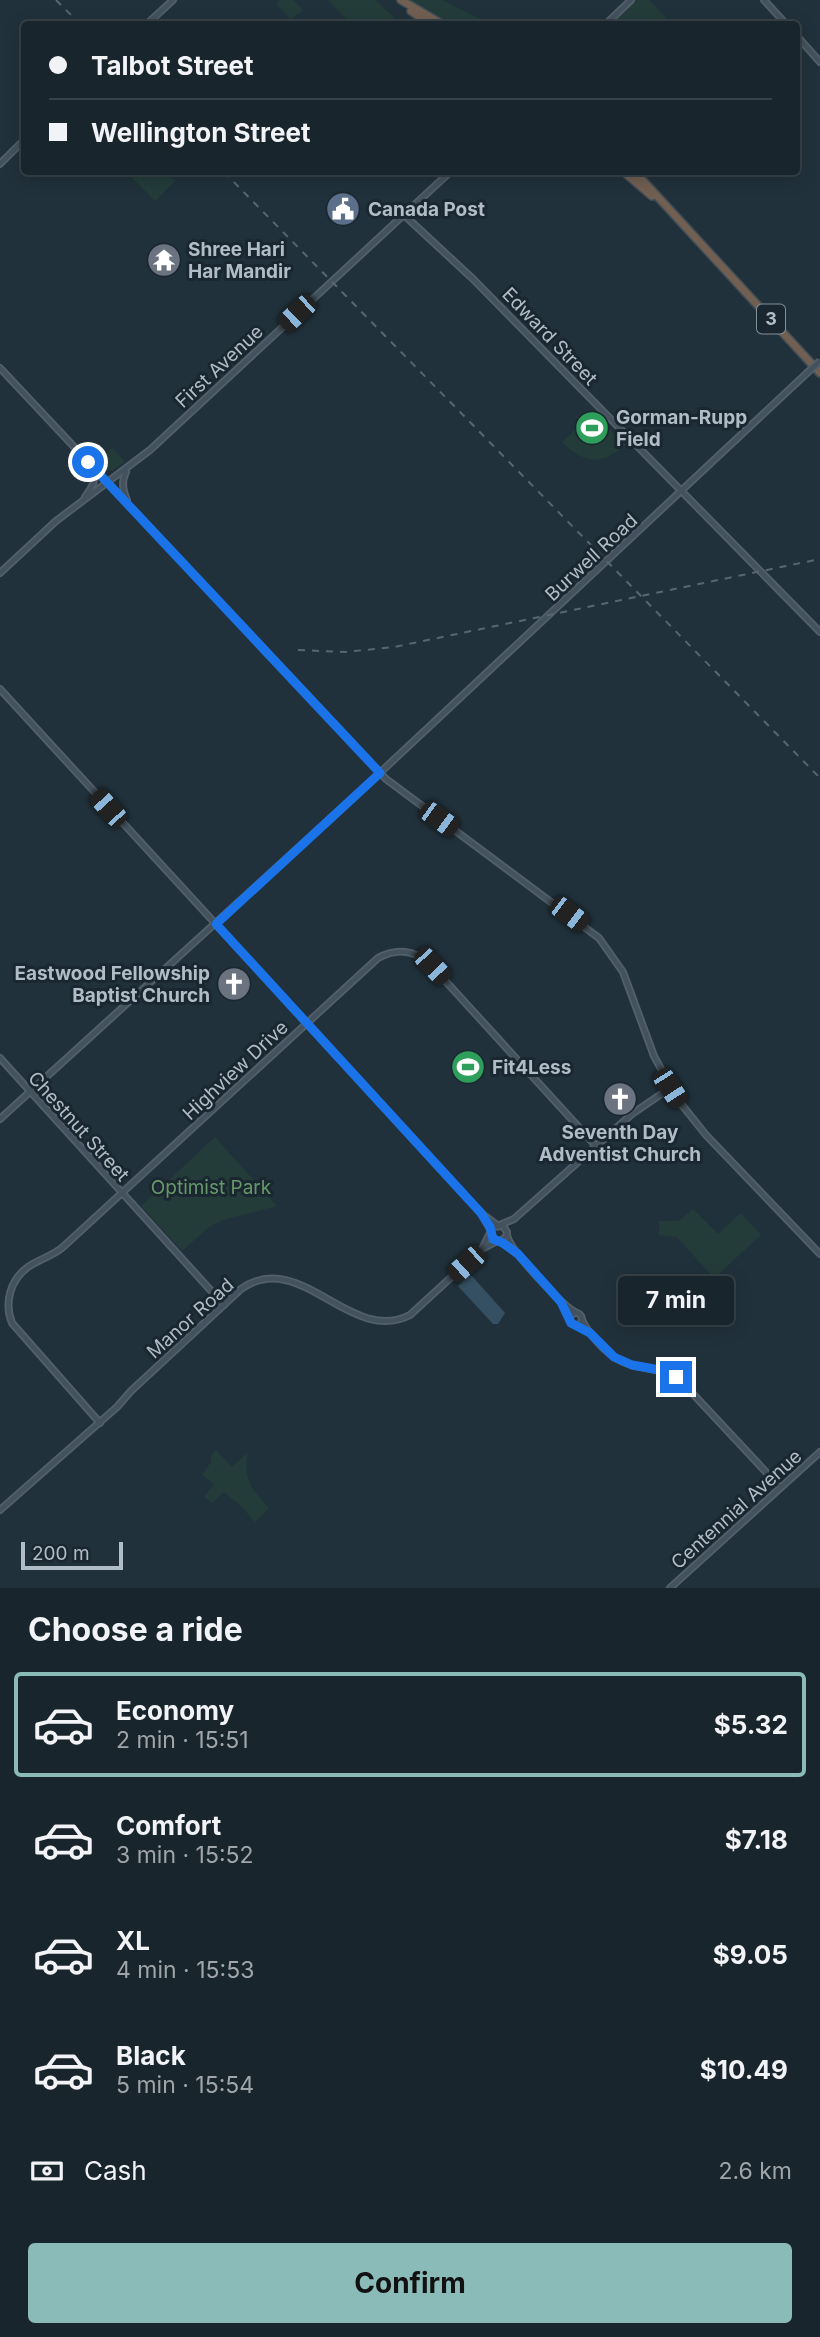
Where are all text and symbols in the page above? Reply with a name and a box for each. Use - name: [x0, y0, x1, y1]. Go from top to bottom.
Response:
- text: Talbot Street: [91, 50, 254, 81]
- text: Wellington Street: [91, 117, 310, 148]
- public building icon: Canada Post: [324, 190, 362, 228]
- place label: Canada Post: [368, 198, 485, 221]
- place label: Shree Hari Har Mandir: [188, 238, 291, 283]
- temple icon: Shree Hari Har Mandir: [145, 241, 183, 279]
- street label: Edward Street: [497, 283, 602, 390]
- car: [275, 291, 320, 335]
- road number: 3: [757, 304, 785, 334]
- street label: First Avenue: [171, 320, 268, 413]
- place label: Gorman-Rupp Field: [616, 406, 747, 451]
- sports icon: Gorman-Rupp Field: [573, 409, 611, 447]
- route start: [72, 446, 104, 478]
- street label: Burwell Road: [540, 509, 642, 606]
- car: [87, 785, 130, 831]
- car: [416, 798, 463, 840]
- car: [546, 893, 593, 935]
- car: [410, 943, 455, 989]
- place label: Eastwood Fellowship Baptist Church: [14, 962, 210, 1007]
- church icon: Eastwood Fellowship Baptist Church: [215, 965, 253, 1003]
- street label: Highview Drive: [178, 1016, 293, 1125]
- sports icon: Fit4Less: [449, 1048, 487, 1086]
- place label: Fit4Less: [492, 1056, 571, 1079]
- car: [650, 1065, 691, 1111]
- street label: Chestnut Street: [23, 1067, 134, 1186]
- church icon: Seventh Day Adventist Church: [601, 1080, 639, 1118]
- place label: Seventh Day Adventist Church: [539, 1121, 701, 1166]
- park label: Optimist Park: [151, 1176, 272, 1199]
- car: [444, 1242, 489, 1286]
- street label: Manor Road: [142, 1273, 238, 1363]
- callout: 7 min: [618, 1276, 734, 1324]
- text: 7 min: [646, 1286, 706, 1314]
- route end: [660, 1361, 692, 1393]
- street label: Centennial Avenue: [666, 1445, 806, 1574]
- scale bar: [21, 1539, 122, 1571]
- text: 200 m: [32, 1542, 90, 1565]
- text: Choose a ride: [28, 1610, 243, 1649]
- icon: car: [32, 1693, 95, 1756]
- text: Economy: [116, 1695, 234, 1726]
- text: $5.32: [714, 1709, 788, 1740]
- text: 2 min · 15:51: [116, 1726, 249, 1754]
- icon: car: [32, 1808, 95, 1871]
- text: Comfort: [116, 1810, 221, 1841]
- text: $7.18: [725, 1824, 788, 1855]
- text: 3 min · 15:52: [116, 1841, 254, 1869]
- icon: car: [32, 1923, 95, 1986]
- text: XL: [116, 1925, 150, 1956]
- text: $9.05: [713, 1939, 788, 1970]
- text: 4 min · 15:53: [116, 1956, 254, 1984]
- icon: car: [32, 2038, 95, 2101]
- text: Black: [116, 2040, 186, 2071]
- text: $10.49: [700, 2054, 788, 2085]
- text: 5 min · 15:54: [116, 2071, 254, 2099]
- icon: cash: [28, 2152, 66, 2190]
- text: Cash: [84, 2155, 147, 2186]
- text: 2.6 km: [718, 2157, 792, 2185]
- button: Confirm: [28, 2243, 792, 2323]

